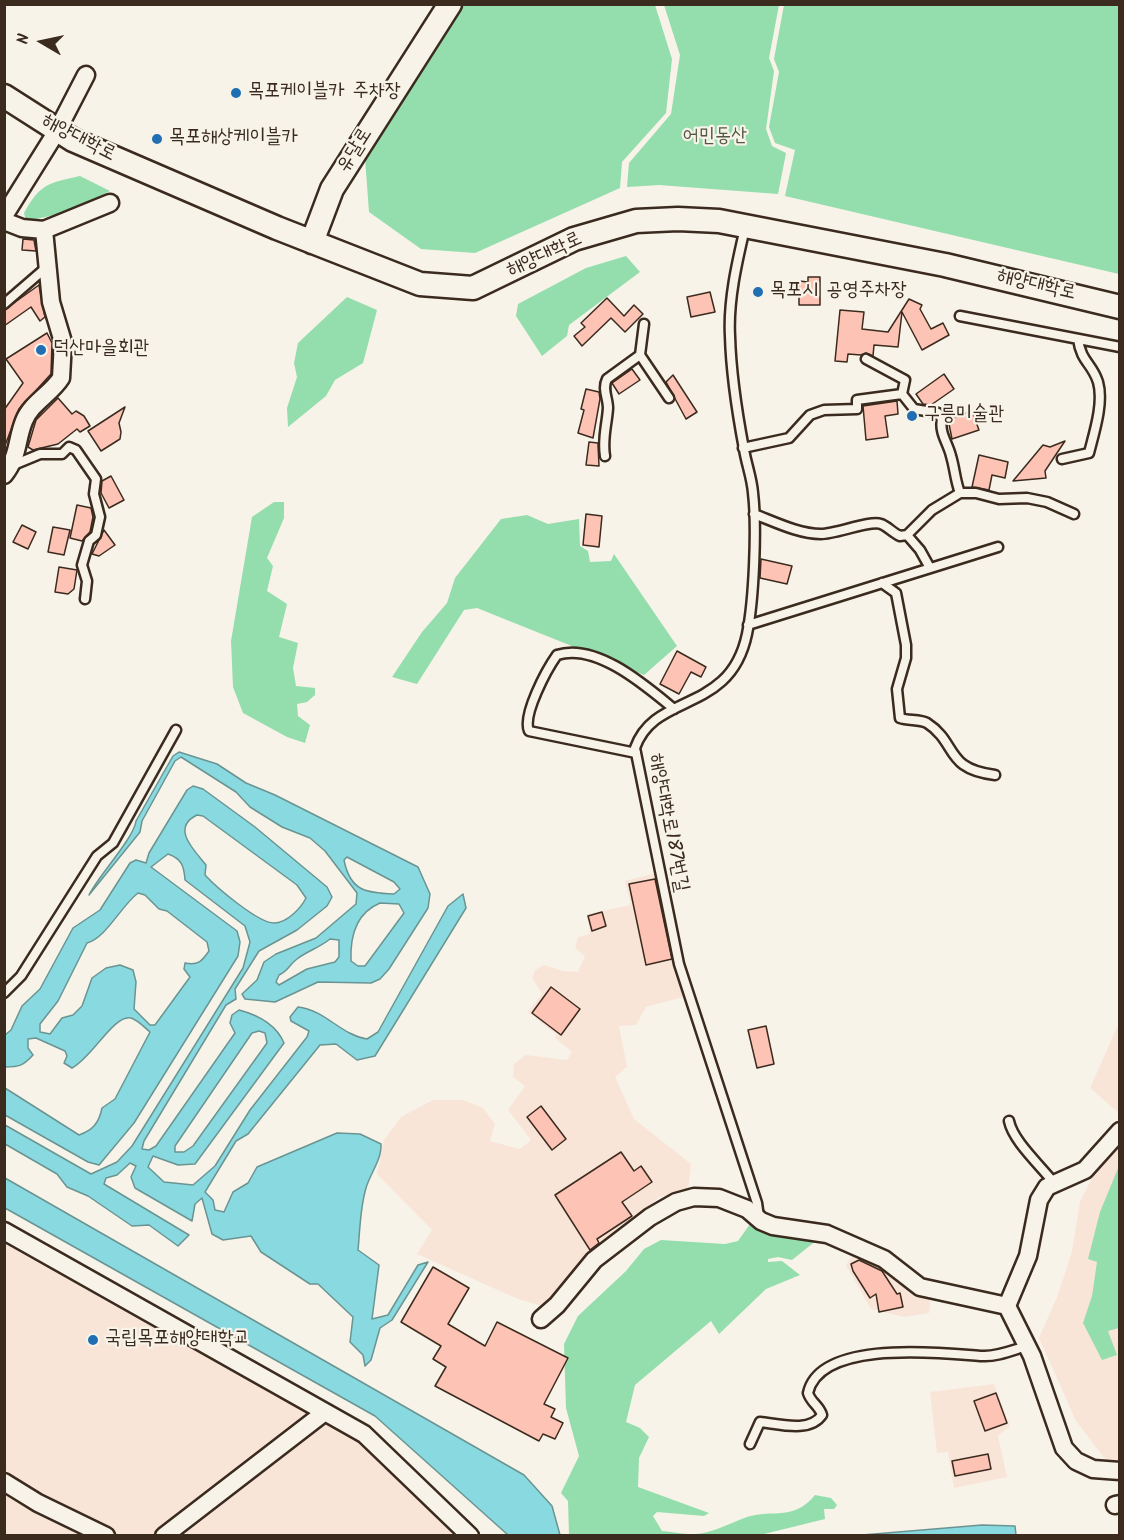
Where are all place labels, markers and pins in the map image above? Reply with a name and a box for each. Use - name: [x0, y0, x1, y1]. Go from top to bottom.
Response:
- place label: 목포케이블카 주차장: [248, 81, 401, 105]
- marker: 목포케이블카 주차장: [229, 86, 243, 100]
- place label: 목포해상케이블카: [169, 127, 298, 151]
- marker: 목포해상케이블카: [150, 132, 164, 146]
- place label: 목포시 공영주차장: [770, 280, 907, 304]
- marker: 목포시 공영주차장: [751, 285, 765, 299]
- place label: 덕산마을회관: [53, 338, 150, 362]
- marker: 덕산마을회관: [34, 343, 48, 357]
- place label: 구릉미술관: [924, 404, 1004, 428]
- marker: 구릉미술관: [905, 409, 919, 423]
- place label: 국립목포해양대학교: [105, 1328, 250, 1352]
- marker: 국립목포해양대학교: [86, 1333, 100, 1347]

